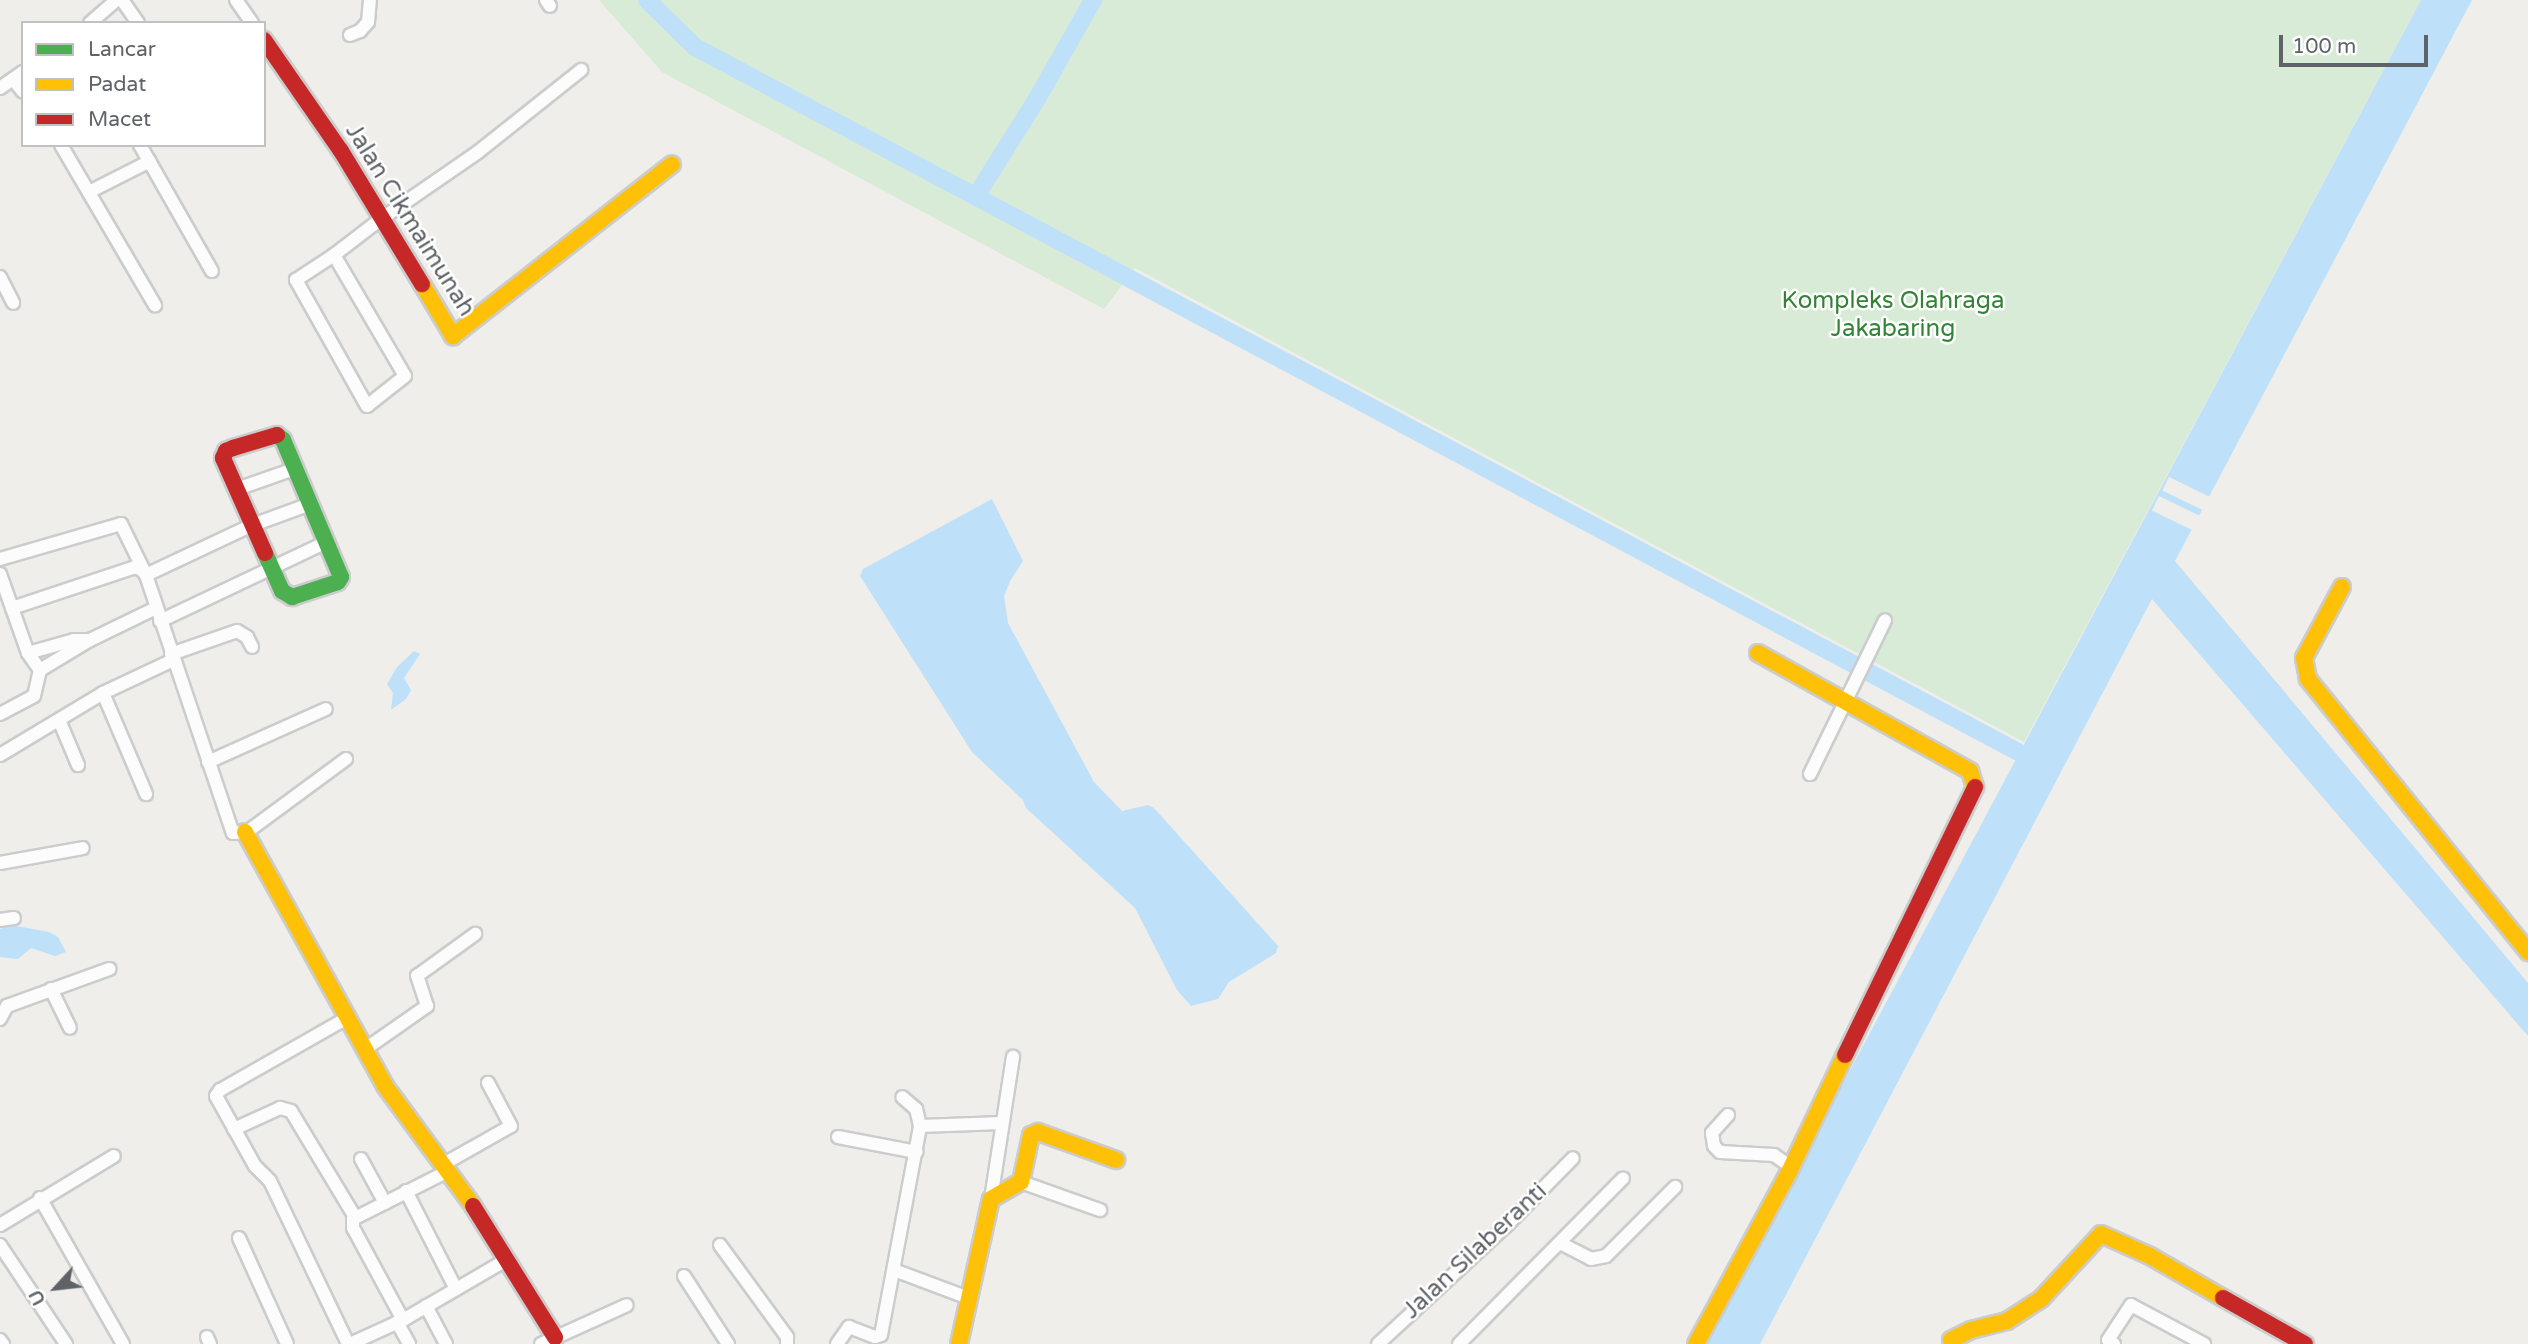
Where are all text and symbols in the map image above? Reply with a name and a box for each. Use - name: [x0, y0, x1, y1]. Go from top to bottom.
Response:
- legend: [21, 21, 266, 147]
- scale bar: [2283, 21, 2432, 65]
- text: 100 m: [2292, 34, 2356, 59]
- text: Lancar: [88, 37, 156, 62]
- text: Padat: [88, 72, 146, 97]
- text: Macet: [88, 107, 151, 132]
- street label: Jalan Cikmaimunah: [339, 118, 481, 322]
- park label: Kompleks Olahraga Jakabaring: [1782, 287, 2004, 343]
- street label: Jalan Silaberanti: [1397, 1177, 1553, 1325]
- north arrow: [21, 1253, 91, 1323]
- text: U: [24, 1286, 50, 1309]

